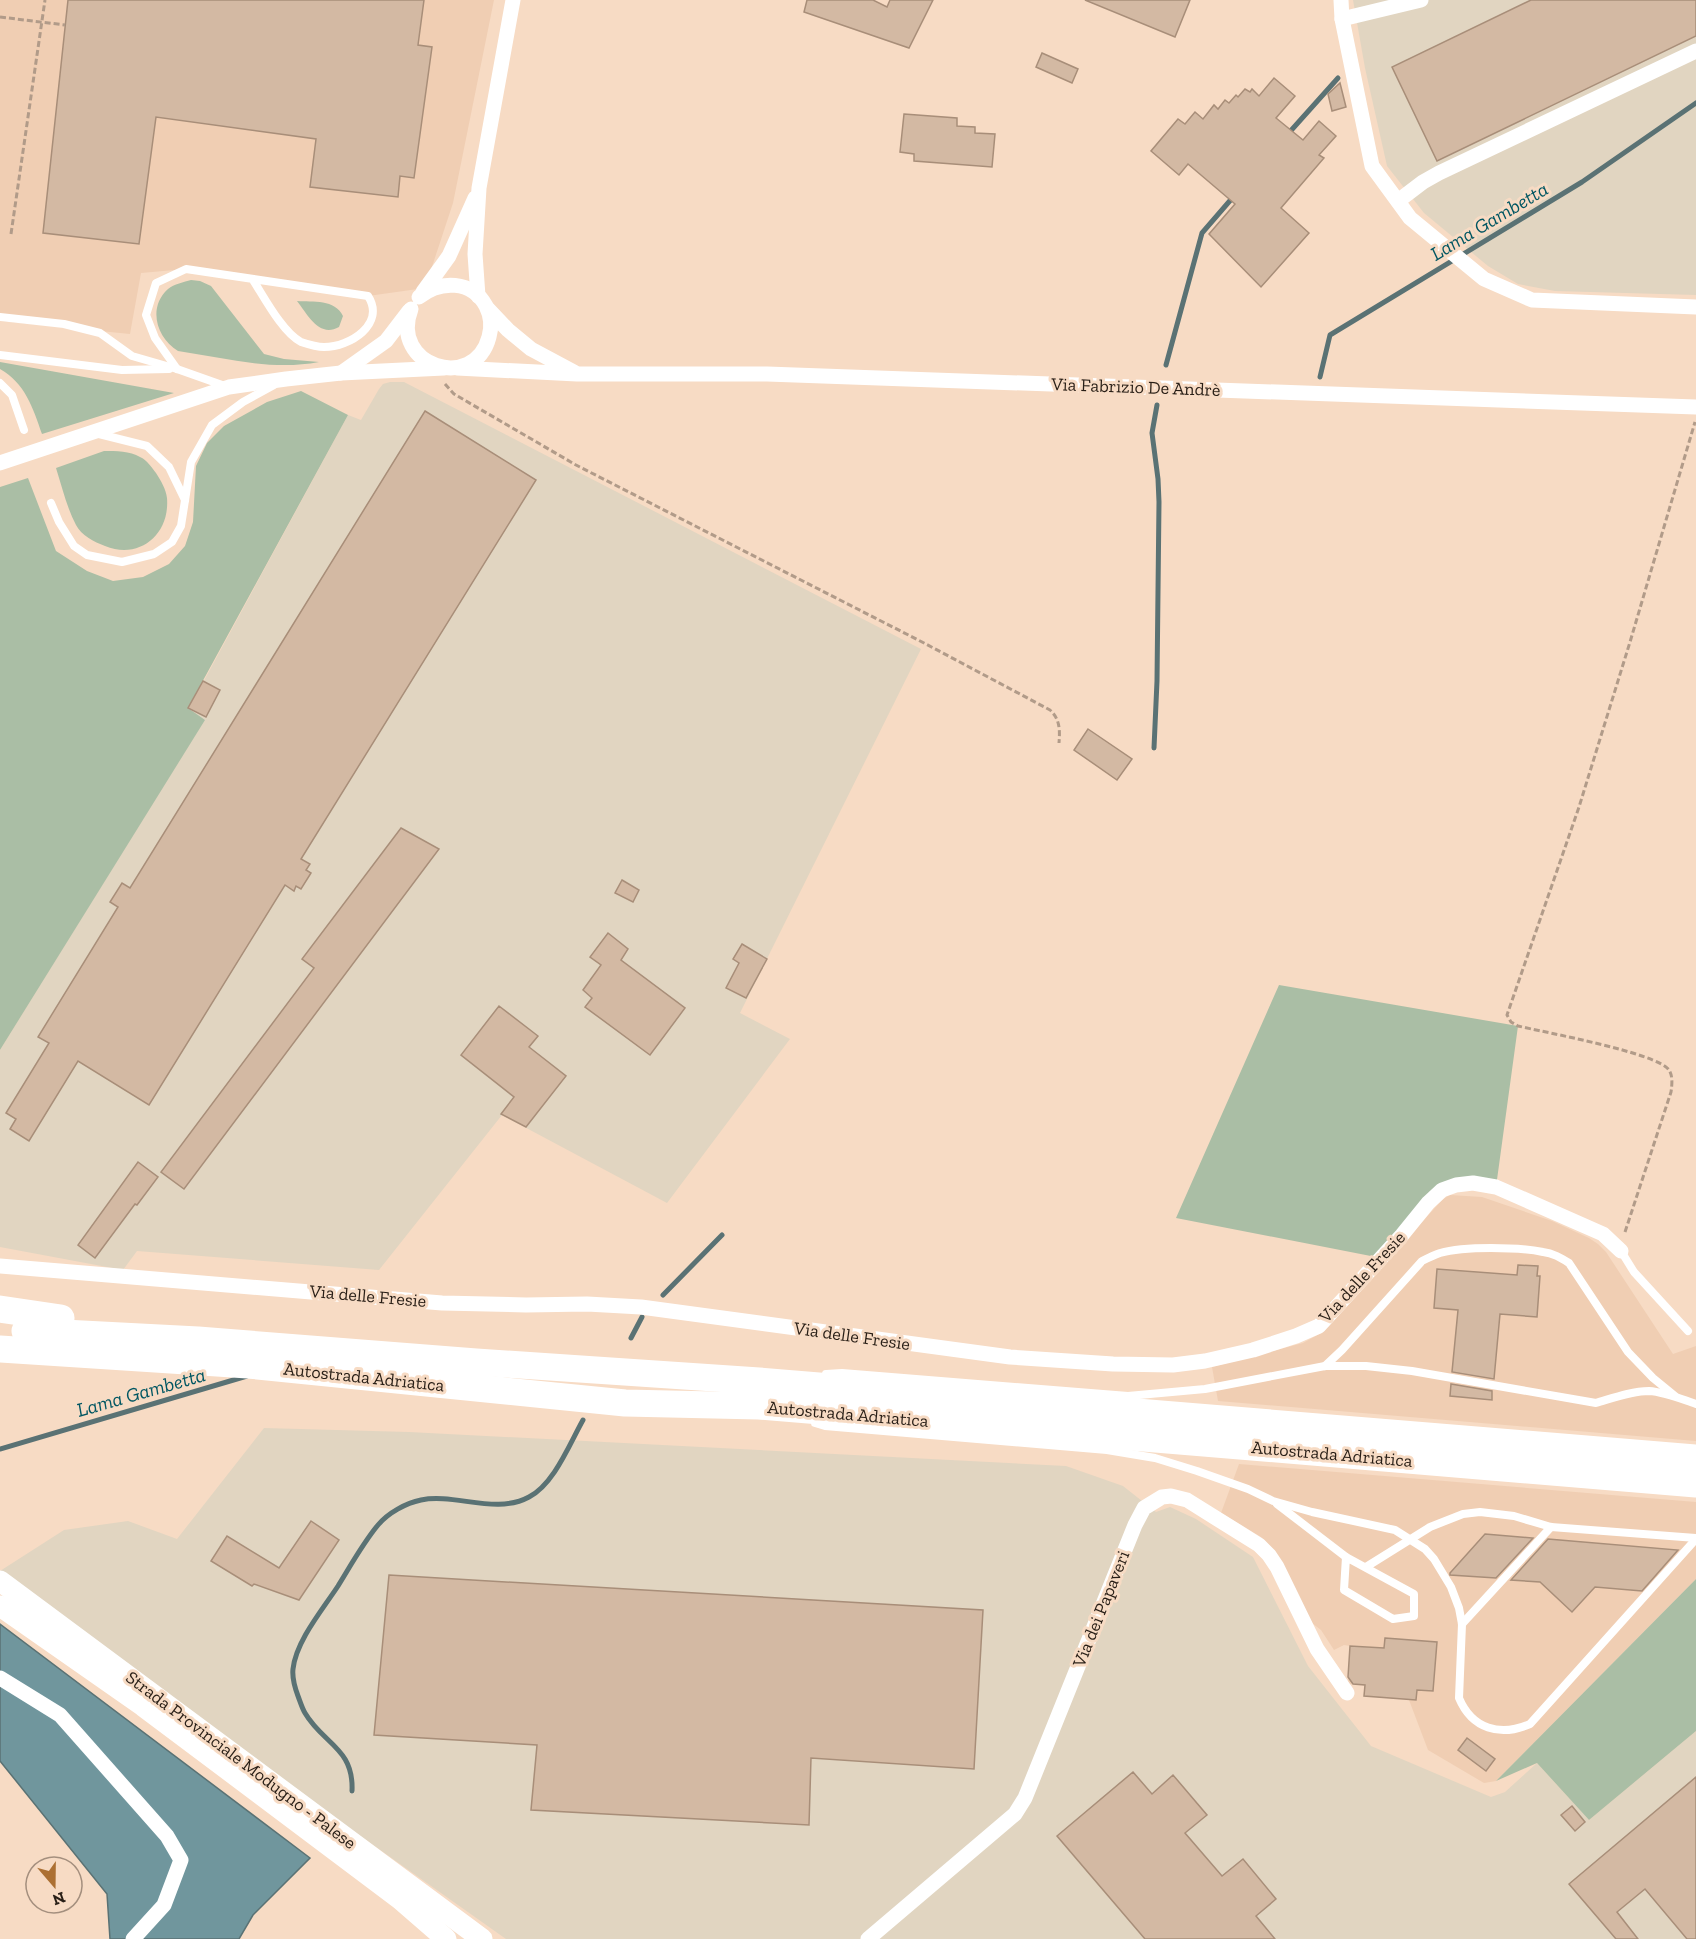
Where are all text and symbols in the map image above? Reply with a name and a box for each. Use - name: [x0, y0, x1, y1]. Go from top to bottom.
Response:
- water label: Lama Gambetta: [1426, 176, 1552, 266]
- street label: Via Fabrizio De Andrè: [1050, 373, 1221, 401]
- street label: Via delle Fresie: [1313, 1227, 1410, 1328]
- street label: Via delle Fresie: [308, 1280, 427, 1312]
- street label: Via delle Fresie: [792, 1317, 911, 1355]
- street label: Autostrada Adriatica: [282, 1358, 446, 1396]
- water label: Lama Gambetta: [74, 1362, 208, 1422]
- street label: Autostrada Adriatica: [767, 1396, 930, 1432]
- street label: Autostrada Adriatica: [1251, 1436, 1414, 1472]
- street label: Via dei Papaveri: [1067, 1548, 1134, 1671]
- street label: Strada Provinciale Modugno - Palese: [121, 1666, 361, 1854]
- north arrow: [24, 1855, 84, 1915]
- text: N: [50, 1888, 68, 1910]

